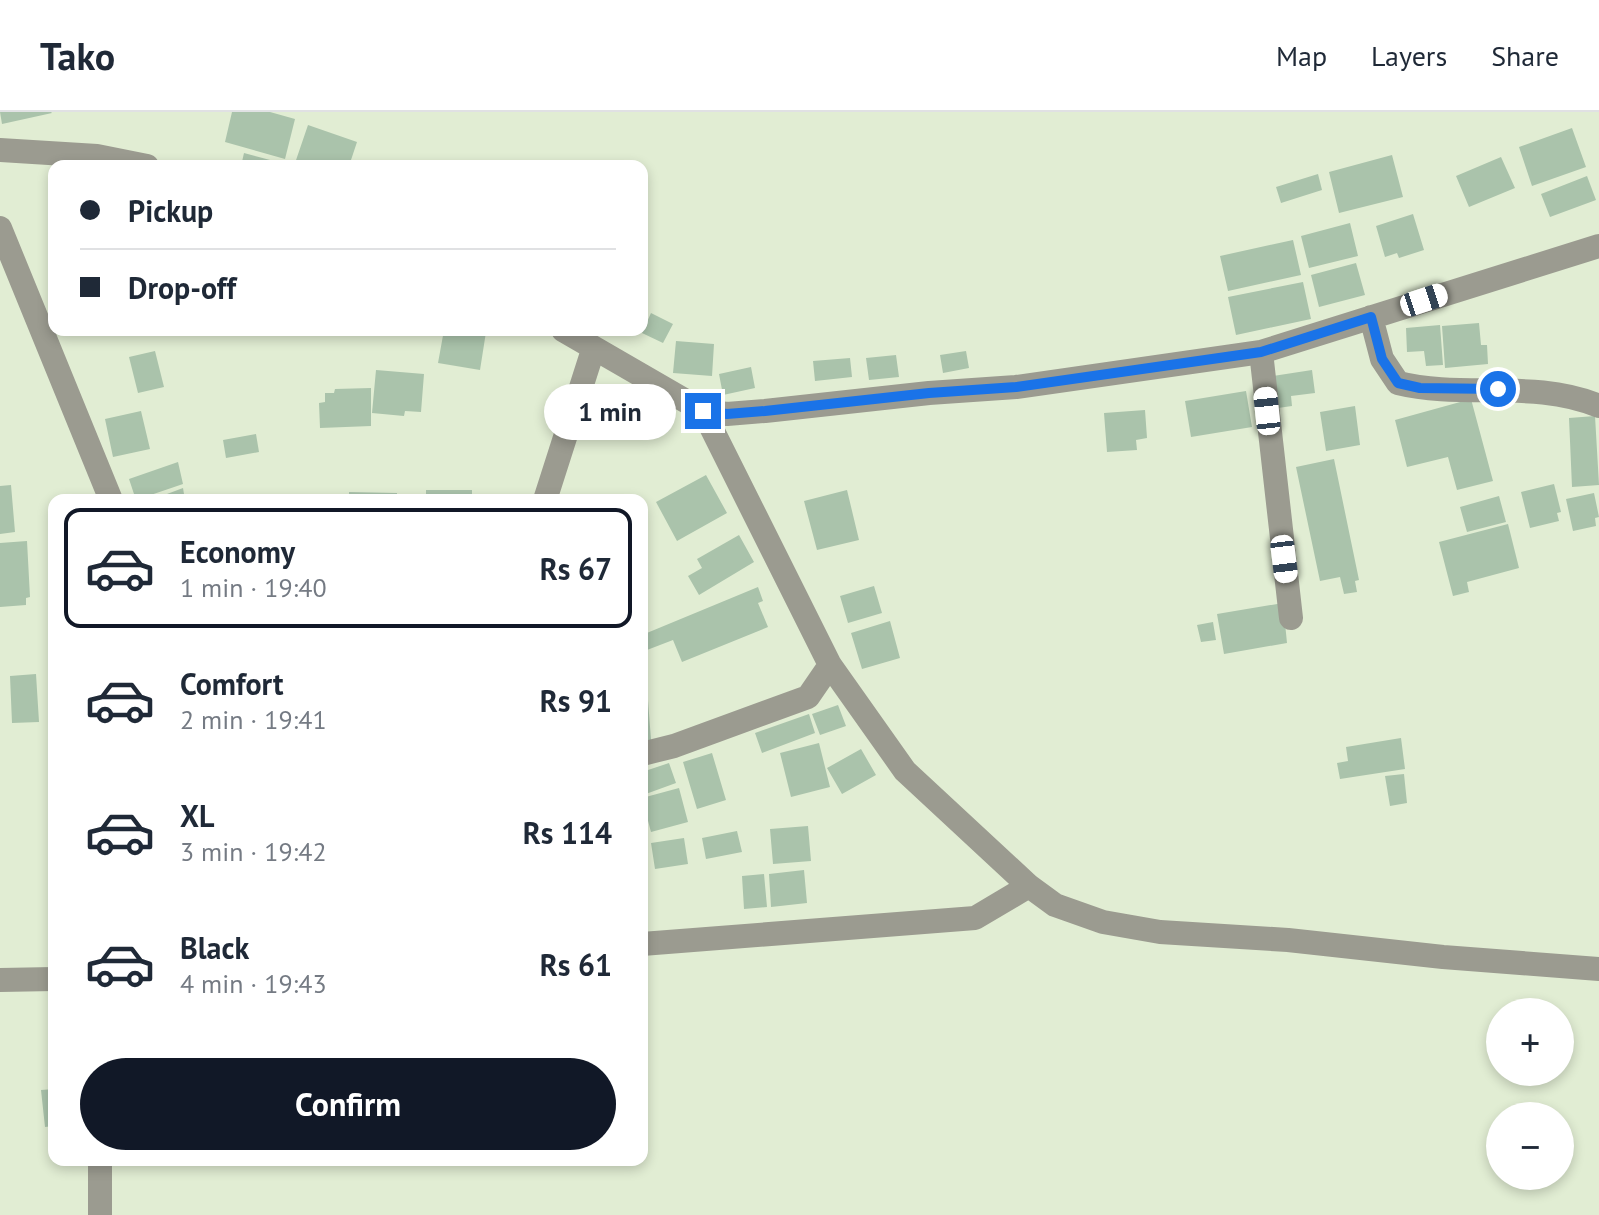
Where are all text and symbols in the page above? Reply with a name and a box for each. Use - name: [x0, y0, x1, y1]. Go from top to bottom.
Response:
- text: Tako: [40, 31, 115, 80]
- text: Map: [1276, 37, 1327, 74]
- text: Layers: [1371, 37, 1447, 74]
- text: Share: [1491, 37, 1559, 74]
- text: Pickup: [128, 191, 213, 230]
- text: Drop-off: [128, 268, 236, 307]
- car: [1397, 281, 1451, 319]
- route start: [1480, 371, 1516, 407]
- callout: 1 min: [543, 383, 675, 439]
- car: [1253, 386, 1281, 436]
- route end: [685, 393, 721, 429]
- text: 1 min: [578, 395, 642, 428]
- icon: car: [84, 532, 156, 604]
- text: Economy: [180, 532, 295, 571]
- car: [1269, 534, 1299, 584]
- text: Rs 67: [540, 549, 612, 588]
- text: 1 min · 19:40: [180, 571, 327, 604]
- icon: car: [84, 664, 156, 736]
- text: Comfort: [180, 664, 283, 703]
- text: Rs 91: [540, 681, 612, 720]
- text: 2 min · 19:41: [180, 703, 327, 736]
- icon: car: [84, 796, 156, 868]
- text: XL: [180, 796, 214, 835]
- text: Rs 114: [523, 813, 612, 852]
- text: 3 min · 19:42: [180, 835, 327, 868]
- icon: car: [84, 928, 156, 1000]
- text: Black: [180, 928, 249, 967]
- text: Rs 61: [540, 945, 612, 984]
- text: 4 min · 19:43: [180, 967, 327, 1000]
- map controls: [1486, 998, 1574, 1190]
- button: +: [1486, 998, 1574, 1086]
- button: Confirm: [80, 1058, 616, 1150]
- button: −: [1486, 1102, 1574, 1190]

